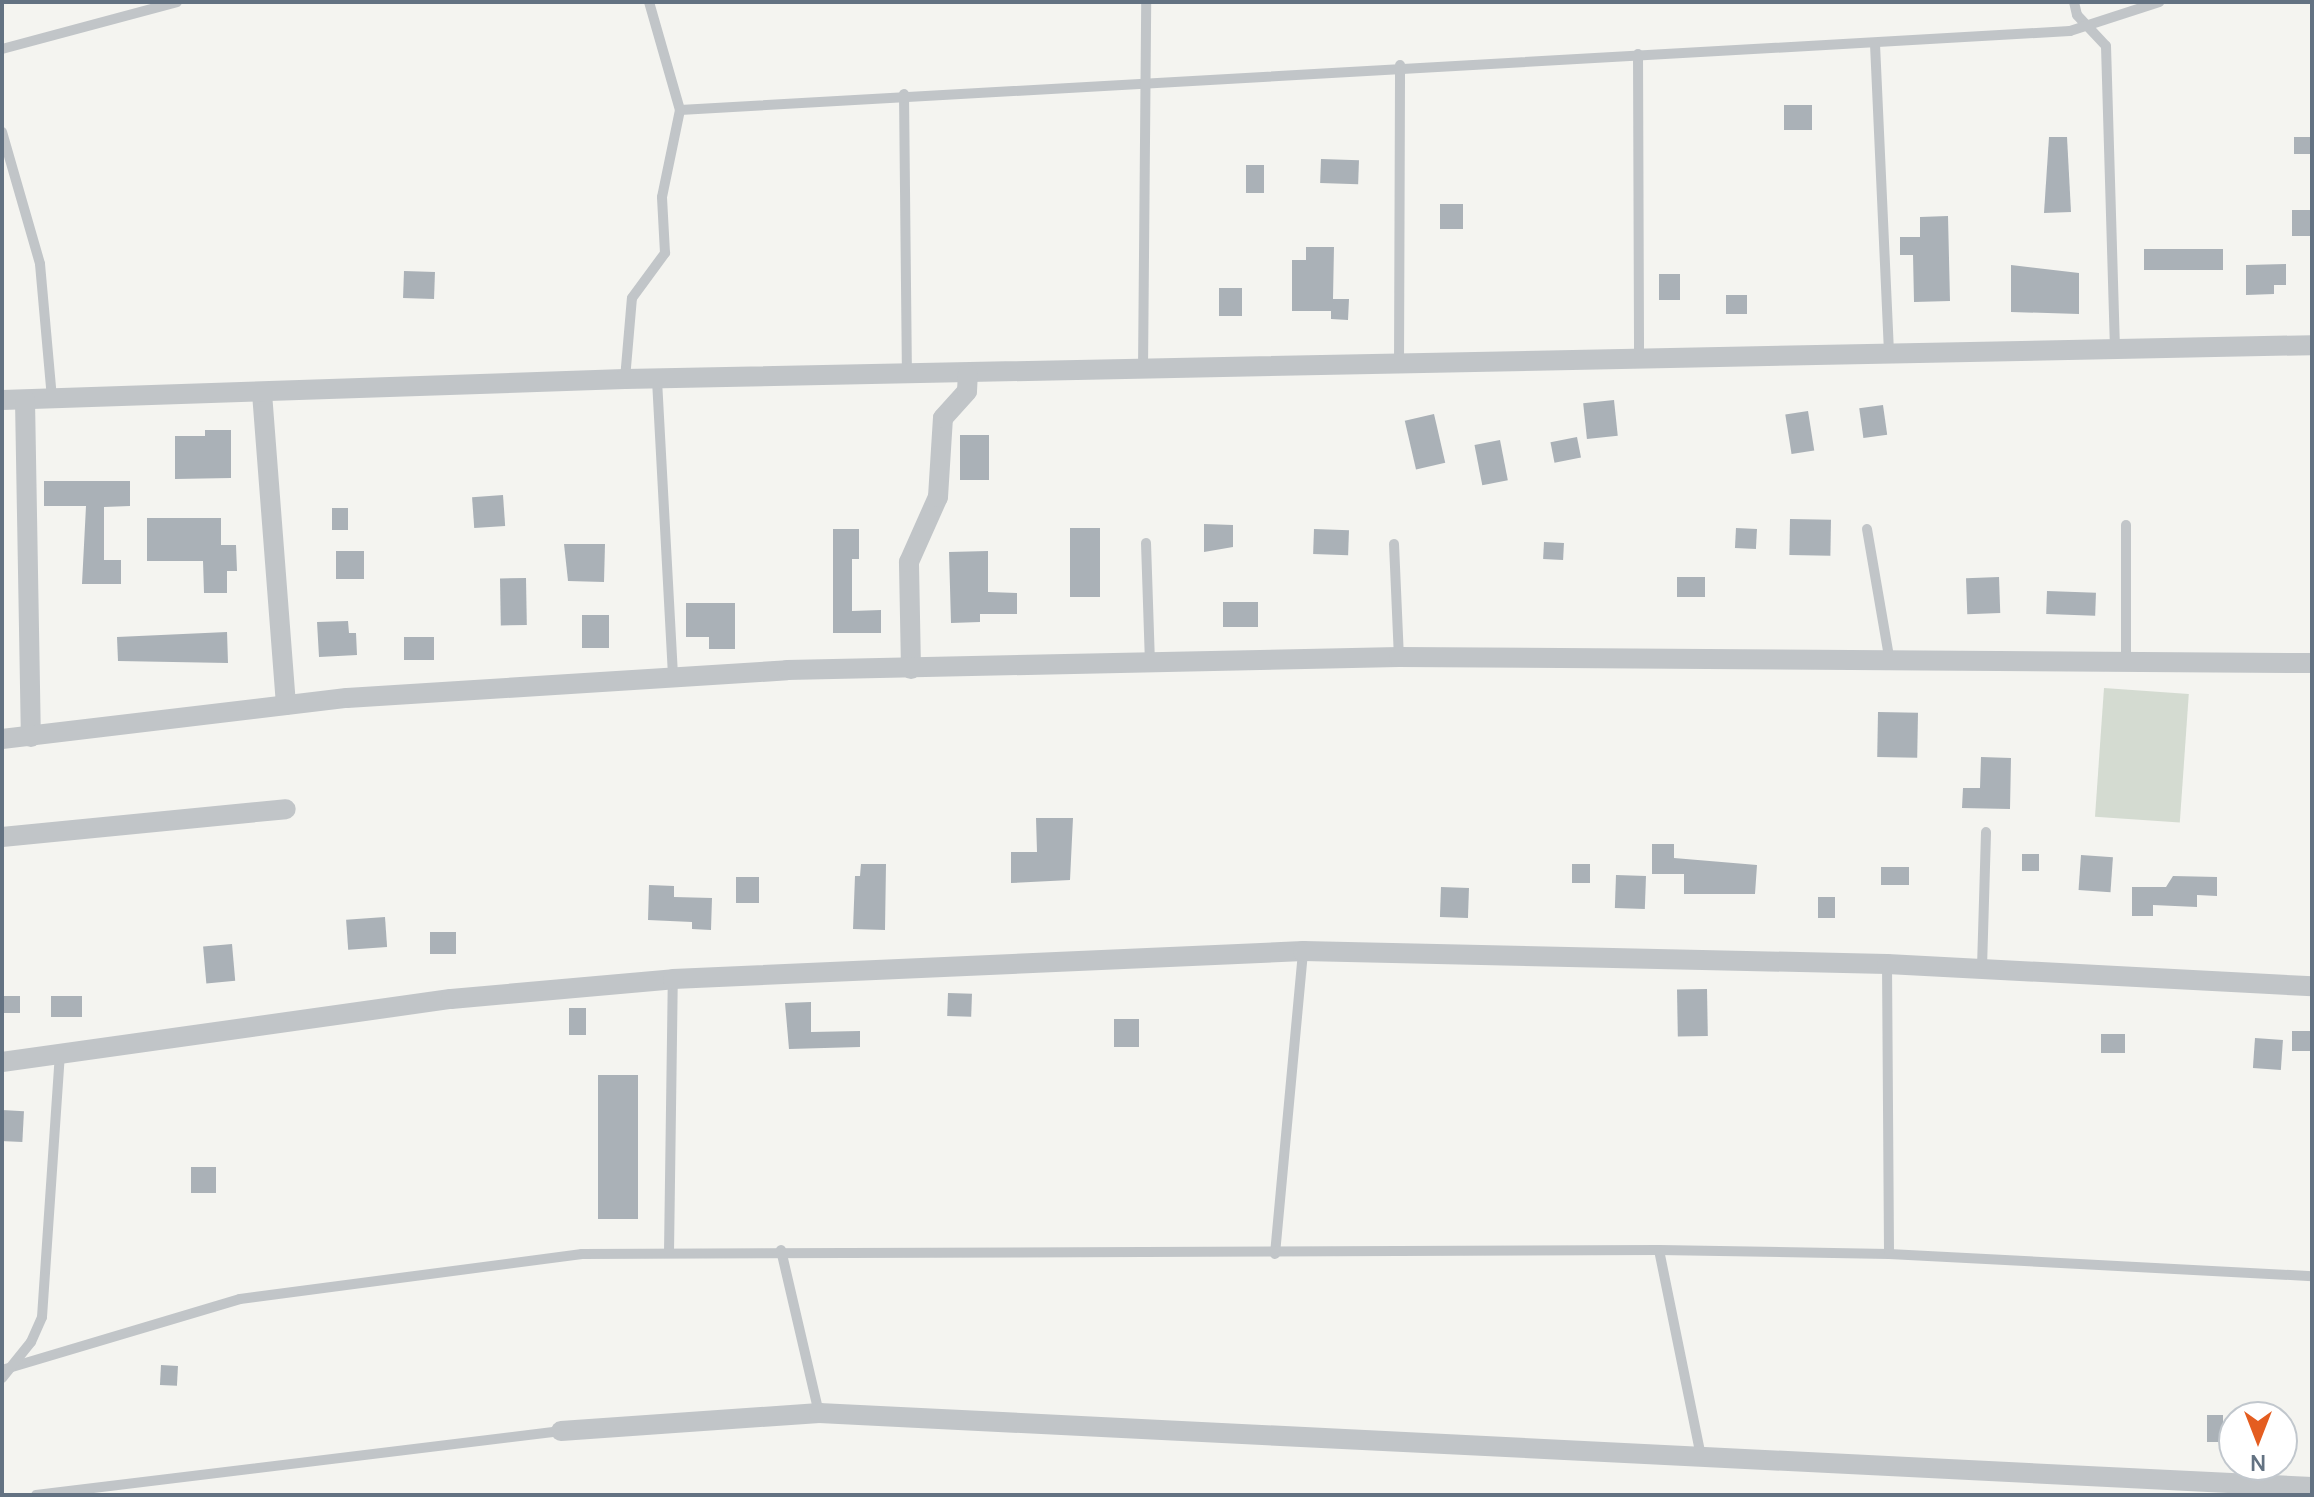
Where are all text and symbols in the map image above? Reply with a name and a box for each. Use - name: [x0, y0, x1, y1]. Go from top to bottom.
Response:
- north arrow: [2218, 1401, 2298, 1481]
- text: N: [2250, 1448, 2266, 1478]

